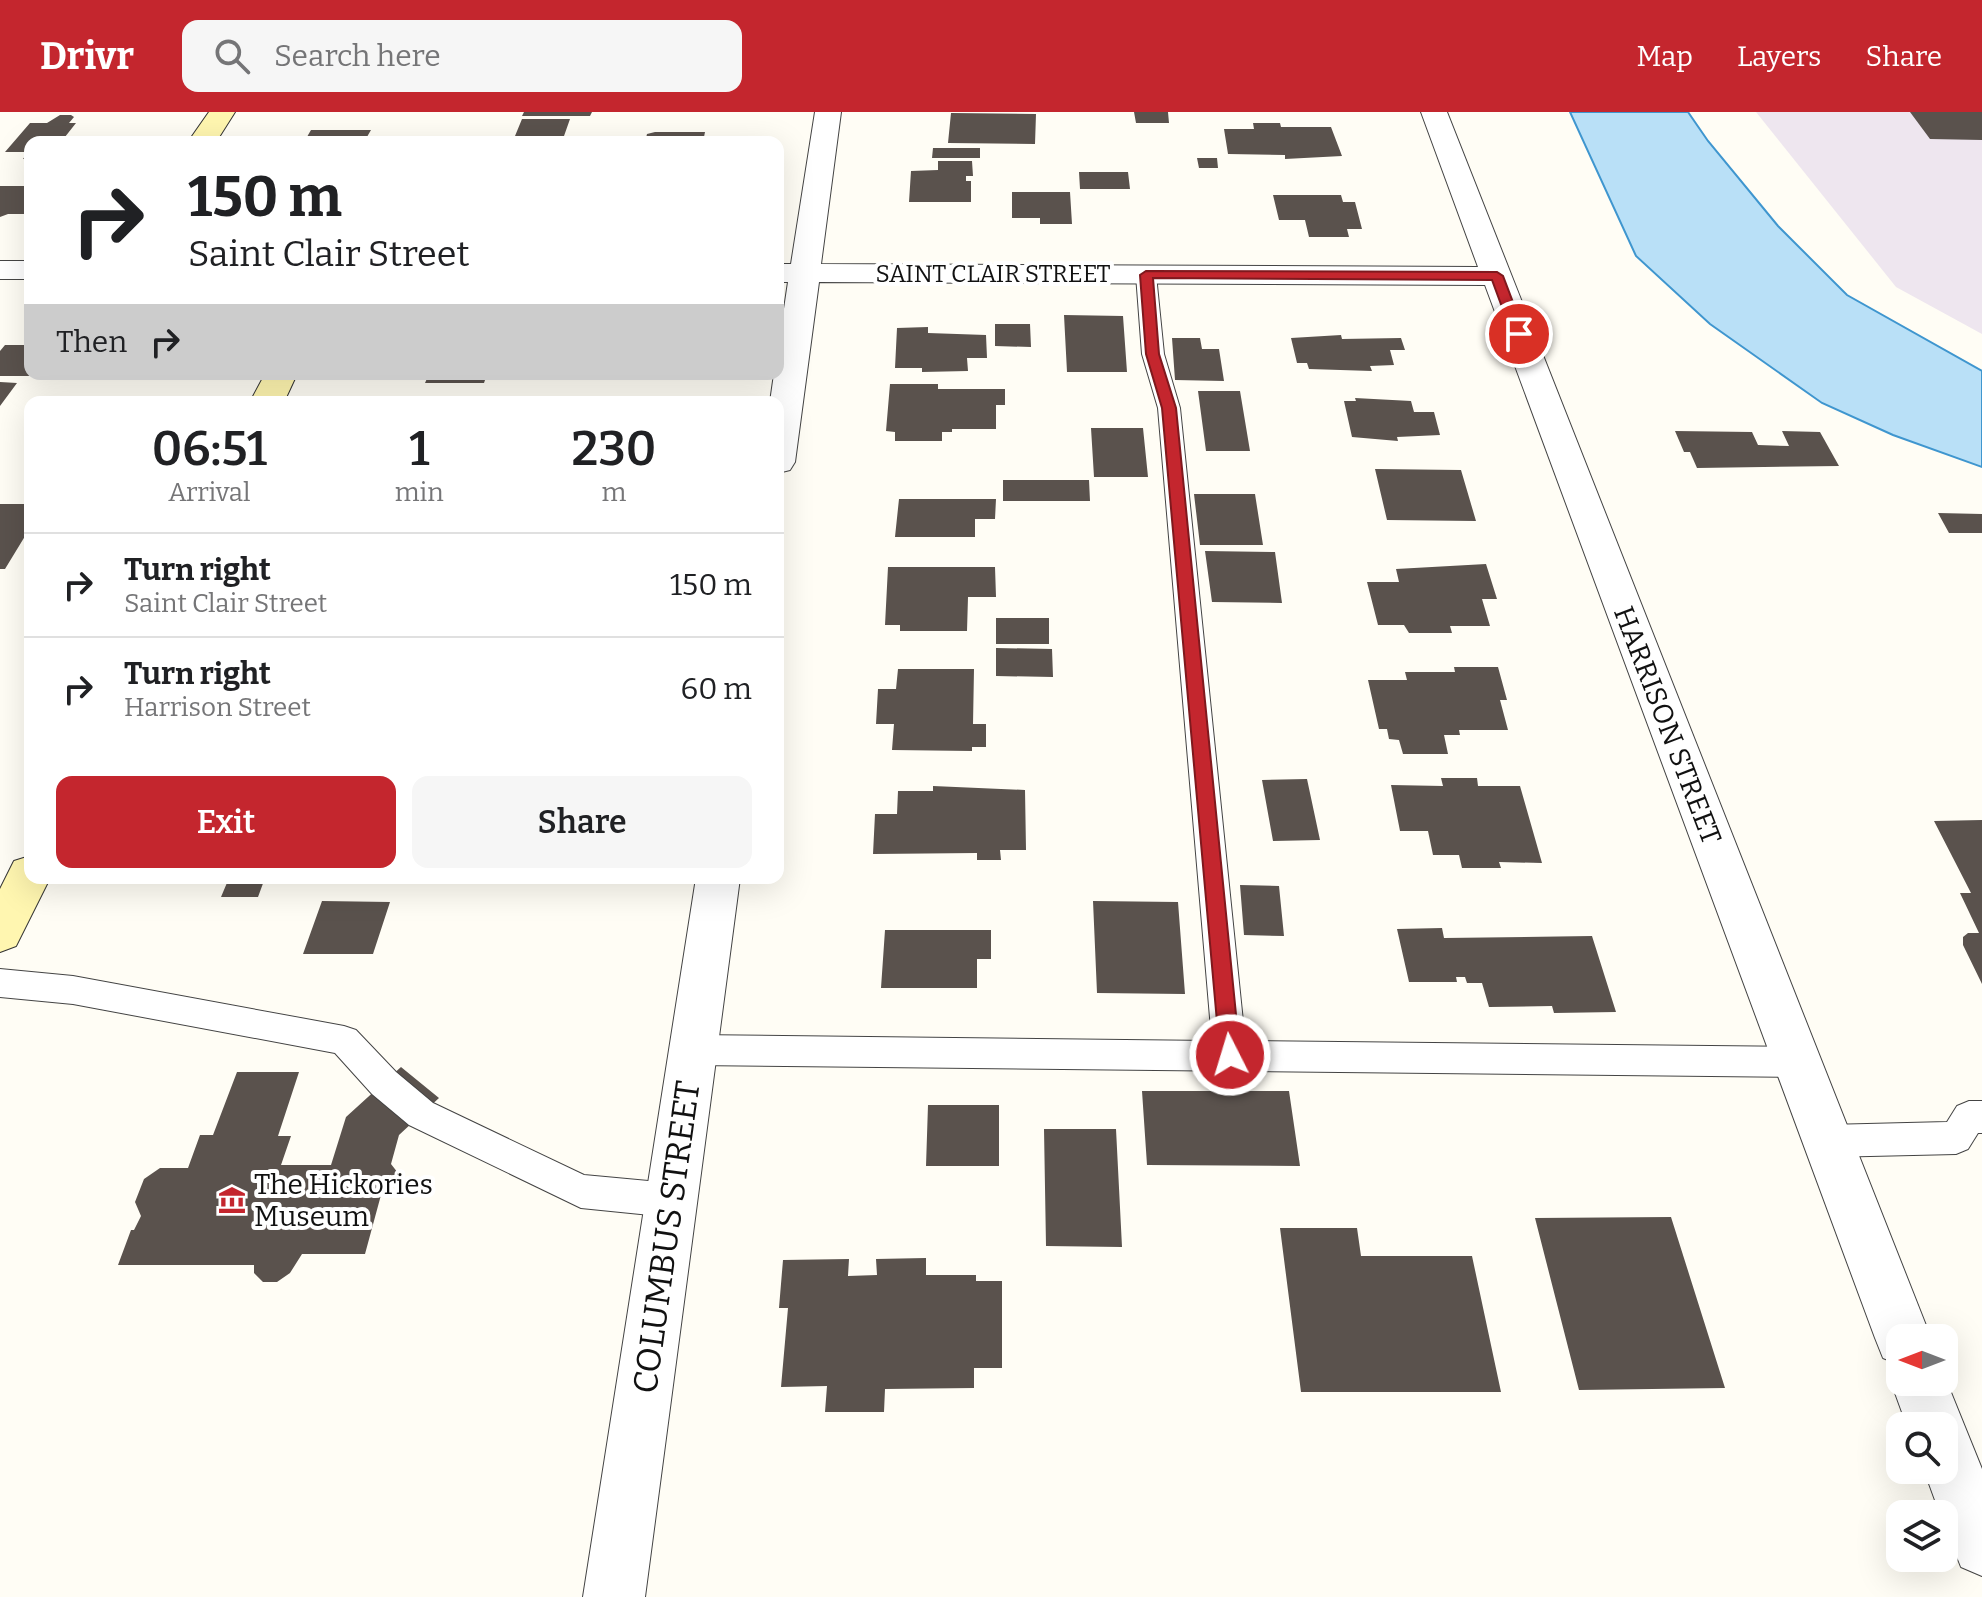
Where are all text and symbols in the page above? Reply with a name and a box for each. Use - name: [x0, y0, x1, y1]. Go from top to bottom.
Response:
- search box: [182, 20, 742, 92]
- text: Drivr: [40, 33, 134, 79]
- icon: search: [210, 34, 254, 78]
- text: Search here: [274, 38, 441, 74]
- text: Map: [1636, 40, 1693, 73]
- text: Layers: [1737, 40, 1821, 73]
- text: Share: [1865, 40, 1942, 73]
- text: 150 m: [188, 164, 342, 231]
- icon: right: [56, 168, 160, 272]
- text: Saint Clair Street: [188, 232, 469, 276]
- street label: SAINT CLAIR STREET: [875, 260, 1111, 288]
- pin: [1485, 300, 1553, 368]
- icon: arrive: [1497, 312, 1541, 356]
- icon: right: [143, 320, 187, 364]
- text: Then: [56, 324, 127, 360]
- text: 06:51: [152, 420, 267, 478]
- text: 1: [409, 420, 429, 478]
- text: 230: [571, 420, 656, 478]
- text: Arrival: [168, 477, 251, 508]
- text: min: [395, 477, 444, 508]
- text: m: [601, 477, 626, 508]
- text: Turn right: [124, 552, 271, 588]
- icon: right: [56, 563, 100, 607]
- text: 150 m: [670, 567, 752, 603]
- text: Saint Clair Street: [124, 588, 327, 619]
- street label: HARRISON STREET: [1607, 602, 1728, 849]
- text: Turn right: [124, 656, 271, 692]
- icon: right: [56, 667, 100, 711]
- text: 60 m: [681, 671, 752, 707]
- text: Harrison Street: [124, 692, 311, 723]
- button: Exit: [56, 776, 396, 868]
- button: Share: [412, 776, 752, 868]
- position arrow: [1188, 1013, 1272, 1097]
- street label: COLUMBUS STREET: [624, 1078, 709, 1396]
- place label: The Hickories Museum: [254, 1168, 433, 1233]
- museum icon: The Hickories Museum: [217, 1185, 247, 1215]
- north arrow: [1886, 1324, 1958, 1396]
- map controls: [1886, 1324, 1958, 1572]
- button: search: [1886, 1412, 1958, 1484]
- button: layers: [1886, 1500, 1958, 1572]

